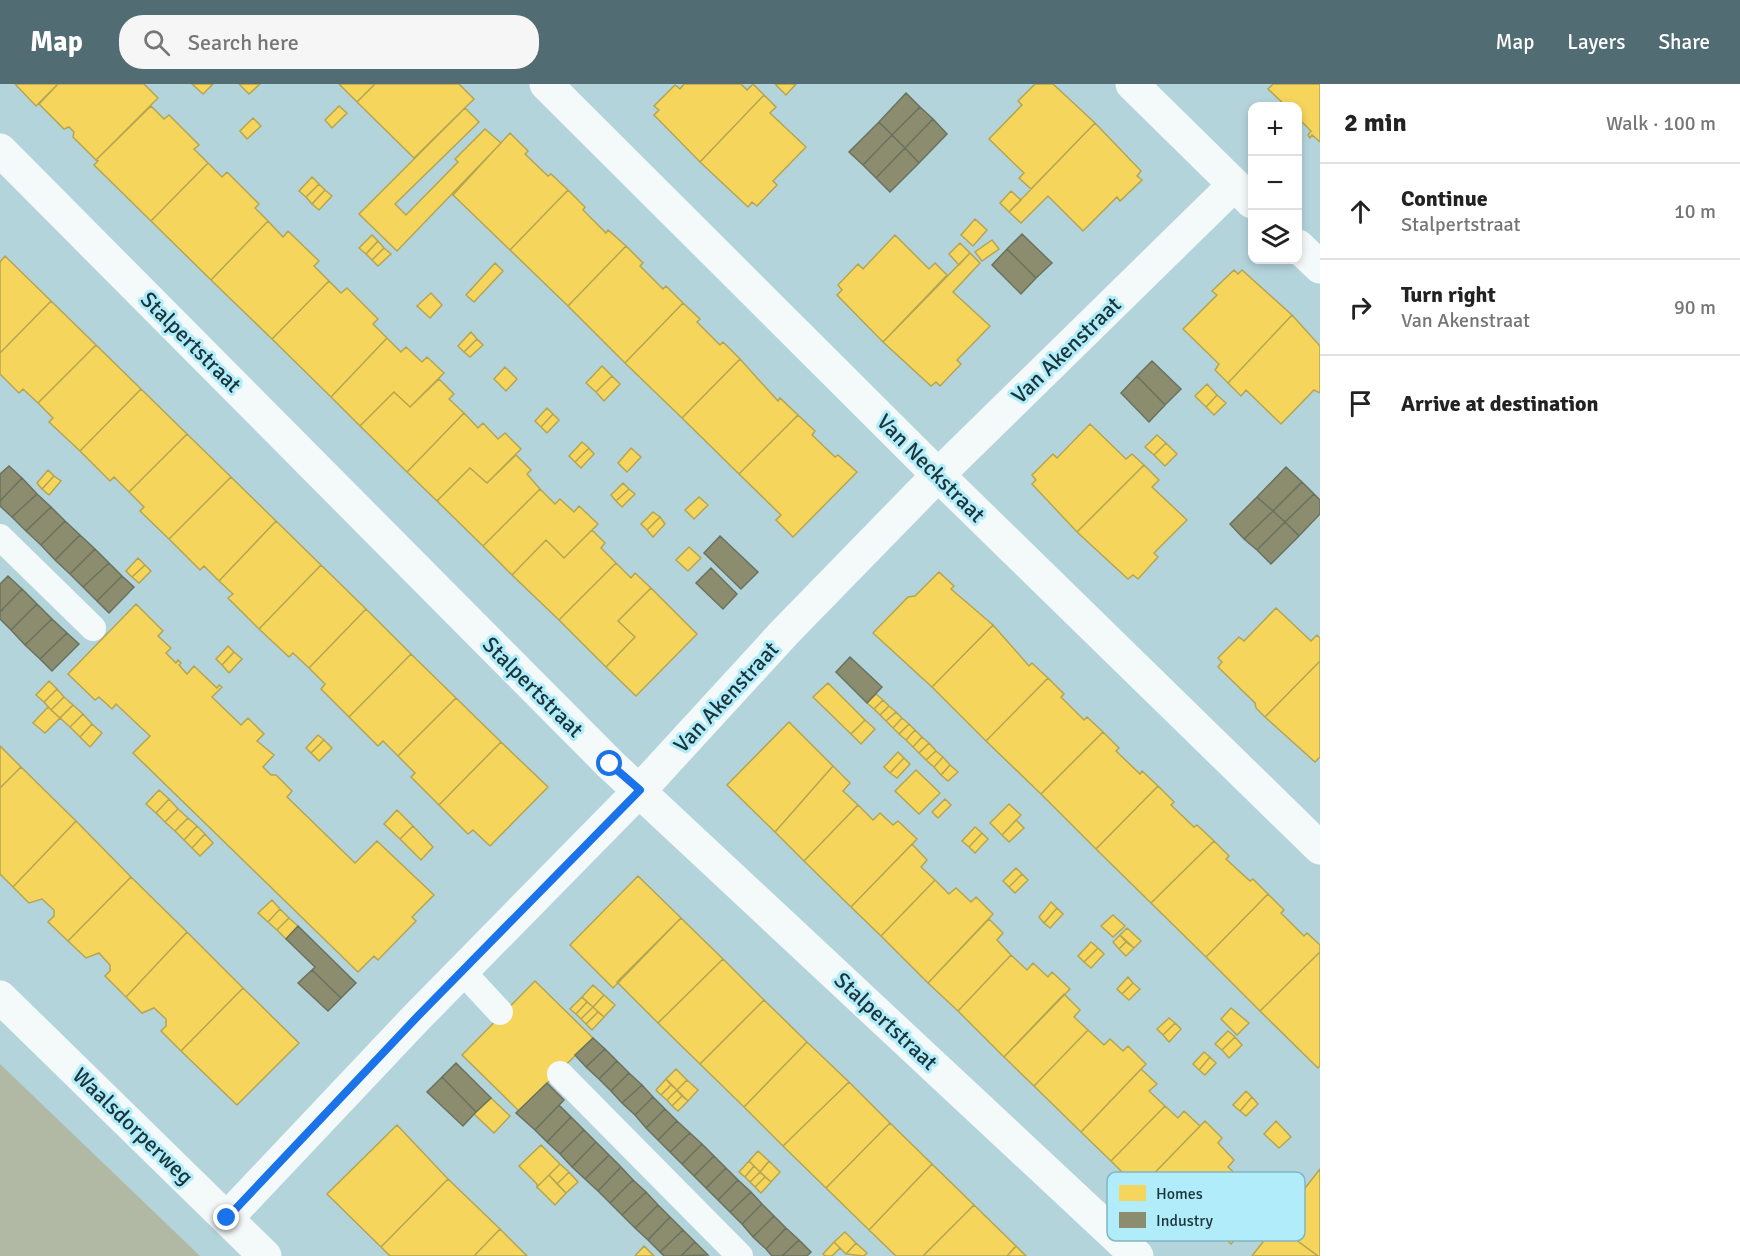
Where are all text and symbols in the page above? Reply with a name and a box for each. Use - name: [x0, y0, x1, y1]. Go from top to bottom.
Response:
- search box: [119, 15, 539, 69]
- text: Map: [30, 25, 83, 59]
- icon: search: [140, 26, 173, 59]
- text: Search here: [188, 29, 299, 56]
- text: Map: [1496, 29, 1534, 55]
- text: Layers: [1567, 29, 1625, 55]
- text: Share: [1658, 29, 1710, 55]
- map controls: [1248, 102, 1302, 264]
- button: +: [1248, 102, 1302, 156]
- text: 2 min: [1344, 107, 1407, 139]
- text: Walk · 100 m: [1606, 111, 1716, 136]
- button: −: [1248, 156, 1302, 210]
- text: Continue: [1401, 185, 1488, 212]
- icon: ahead: [1344, 195, 1377, 228]
- text: 10 m: [1674, 199, 1716, 224]
- button: layers: [1248, 210, 1302, 264]
- text: Stalpertstraat: [1401, 212, 1521, 237]
- text: Turn right: [1401, 281, 1496, 308]
- street label: Stalpertstraat: [135, 286, 247, 398]
- street label: Van Akenstraat: [1006, 291, 1127, 409]
- icon: right: [1344, 291, 1377, 324]
- text: 90 m: [1674, 295, 1716, 320]
- text: Van Akenstraat: [1401, 308, 1530, 333]
- icon: arrive: [1344, 387, 1377, 420]
- text: Arrive at destination: [1401, 390, 1598, 417]
- street label: Van Neckstraat: [871, 408, 991, 528]
- street label: Stalpertstraat: [477, 631, 589, 743]
- street label: Van Akenstraat: [668, 636, 784, 758]
- route start: [596, 750, 622, 776]
- street label: Stalpertstraat: [829, 966, 944, 1076]
- street label: Waalsdorperweg: [67, 1062, 199, 1190]
- legend: [1107, 1172, 1305, 1241]
- text: Homes: [1156, 1184, 1203, 1204]
- route end: [213, 1204, 239, 1230]
- text: Industry: [1156, 1211, 1214, 1231]

